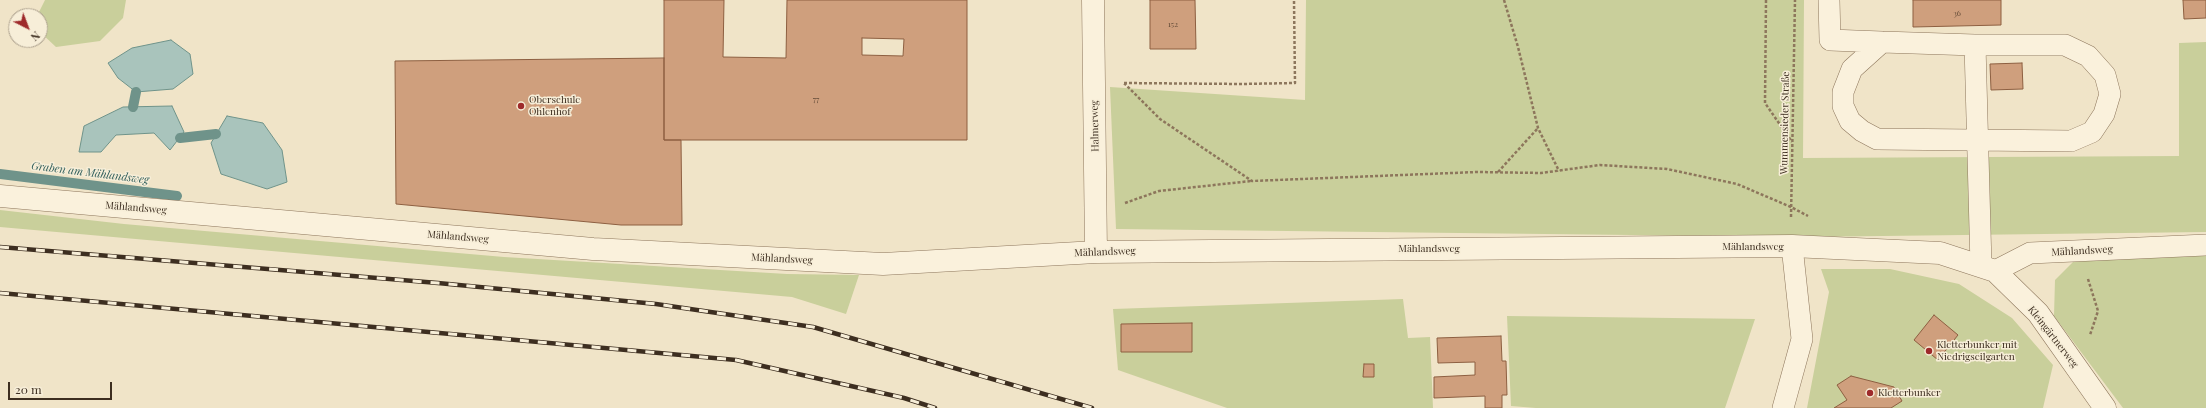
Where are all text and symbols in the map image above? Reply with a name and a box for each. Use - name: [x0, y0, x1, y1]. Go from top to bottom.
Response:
- north arrow: [8, 8, 48, 48]
- house number: 36: [1953, 8, 1961, 18]
- house number: 152: [1168, 19, 1178, 29]
- text: N: [28, 28, 44, 45]
- street label: Wummensieder Straße: [1778, 71, 1792, 175]
- place label: Oberschule Ohlenhof: [529, 94, 580, 118]
- house number: 77: [813, 94, 819, 104]
- street label: Halmerweg: [1089, 100, 1101, 152]
- marker: Oberschule Ohlenhof: [516, 101, 526, 111]
- water label: Graben am Mählandsweg: [31, 159, 149, 187]
- street label: Mählandsweg: [105, 199, 167, 217]
- street label: Mählandsweg: [427, 228, 489, 246]
- street label: Mählandsweg: [1722, 241, 1784, 253]
- street label: Mählandsweg: [1398, 243, 1460, 255]
- street label: Mählandsweg: [2051, 243, 2113, 259]
- street label: Mählandsweg: [1074, 245, 1136, 259]
- street label: Mählandsweg: [751, 251, 813, 267]
- street label: Kleingärtnerweg: [2025, 304, 2081, 370]
- place label: Kletterbunker mit Niedrigseilgarten: [1937, 339, 2017, 362]
- marker: Kletterbunker mit Niedrigseilgarten: [1924, 346, 1934, 356]
- scale bar: [10, 374, 114, 400]
- text: 20 m: [15, 381, 42, 397]
- place label: Kletterbunker: [1878, 387, 1940, 399]
- marker: Kletterbunker: [1865, 388, 1875, 398]

